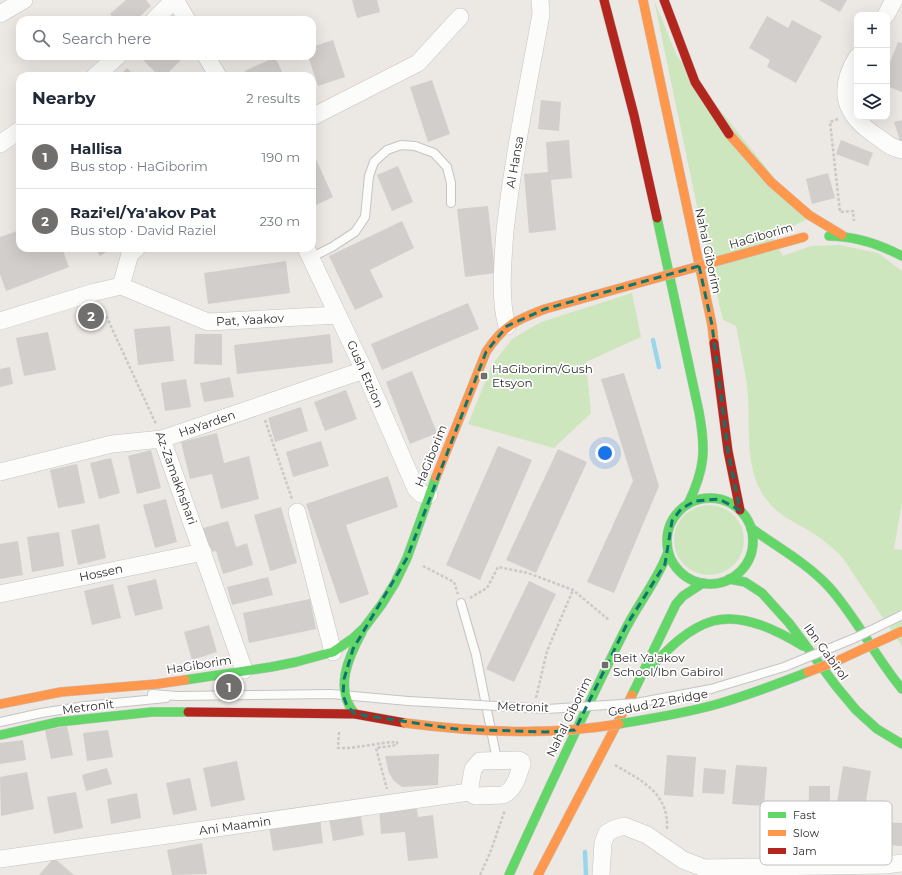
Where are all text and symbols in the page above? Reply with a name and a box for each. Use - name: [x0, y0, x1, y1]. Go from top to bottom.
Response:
- map controls: [854, 12, 890, 120]
- button: +: [854, 12, 890, 48]
- search box: [16, 16, 316, 60]
- icon: search: [30, 27, 52, 49]
- text: Search here: [62, 29, 151, 48]
- button: −: [854, 48, 890, 84]
- button: layers: [854, 84, 890, 120]
- text: Nearby: [32, 88, 96, 108]
- text: 2 results: [246, 90, 300, 106]
- street label: Al Hansa: [503, 135, 526, 189]
- text: Hallisa: [70, 139, 122, 158]
- text: 1: [42, 149, 48, 165]
- text: 190 m: [262, 149, 300, 165]
- text: Bus stop · HaGiborim: [70, 158, 208, 174]
- text: Razi'el/Ya'akov Pat: [70, 203, 216, 222]
- street label: Nahal Giborim: [692, 207, 725, 295]
- text: 2: [41, 213, 49, 229]
- text: 230 m: [259, 213, 300, 229]
- street label: HaGiborim: [727, 219, 795, 252]
- text: Bus stop · David Raziel: [70, 222, 216, 238]
- pin: 2: [78, 301, 104, 331]
- street label: Pat, Yaakov: [216, 310, 285, 329]
- street label: Gush Etzion: [344, 338, 387, 410]
- place label: HaGiborim/Gush Etsyon: [492, 361, 593, 390]
- marker: HaGiborim/Gush Etsyon: [479, 371, 489, 381]
- street label: HaYarden: [177, 407, 237, 440]
- street label: HaGiborim: [411, 423, 450, 489]
- street label: Az-Zamakhshari: [153, 429, 200, 527]
- your location: [595, 443, 615, 463]
- street label: Hossen: [78, 561, 124, 584]
- street label: Ibn Gabirol: [801, 621, 852, 683]
- place label: Beit Ya'akov School/Ibn Gabirol: [613, 650, 724, 679]
- street label: HaGiborim: [165, 652, 233, 677]
- marker: Beit Ya'akov School/Ibn Gabirol: [600, 660, 610, 670]
- pin: 1: [216, 672, 242, 702]
- street label: Nahal Giborim: [543, 674, 594, 759]
- street label: Gedud 22 Bridge: [607, 685, 709, 720]
- street label: Metronit: [61, 696, 115, 717]
- street label: Metronit: [497, 698, 549, 715]
- legend: [760, 801, 892, 865]
- text: Fast: [793, 808, 817, 822]
- street label: Ani Maamin: [198, 813, 272, 838]
- text: Slow: [793, 826, 819, 840]
- text: Jam: [792, 844, 817, 858]

